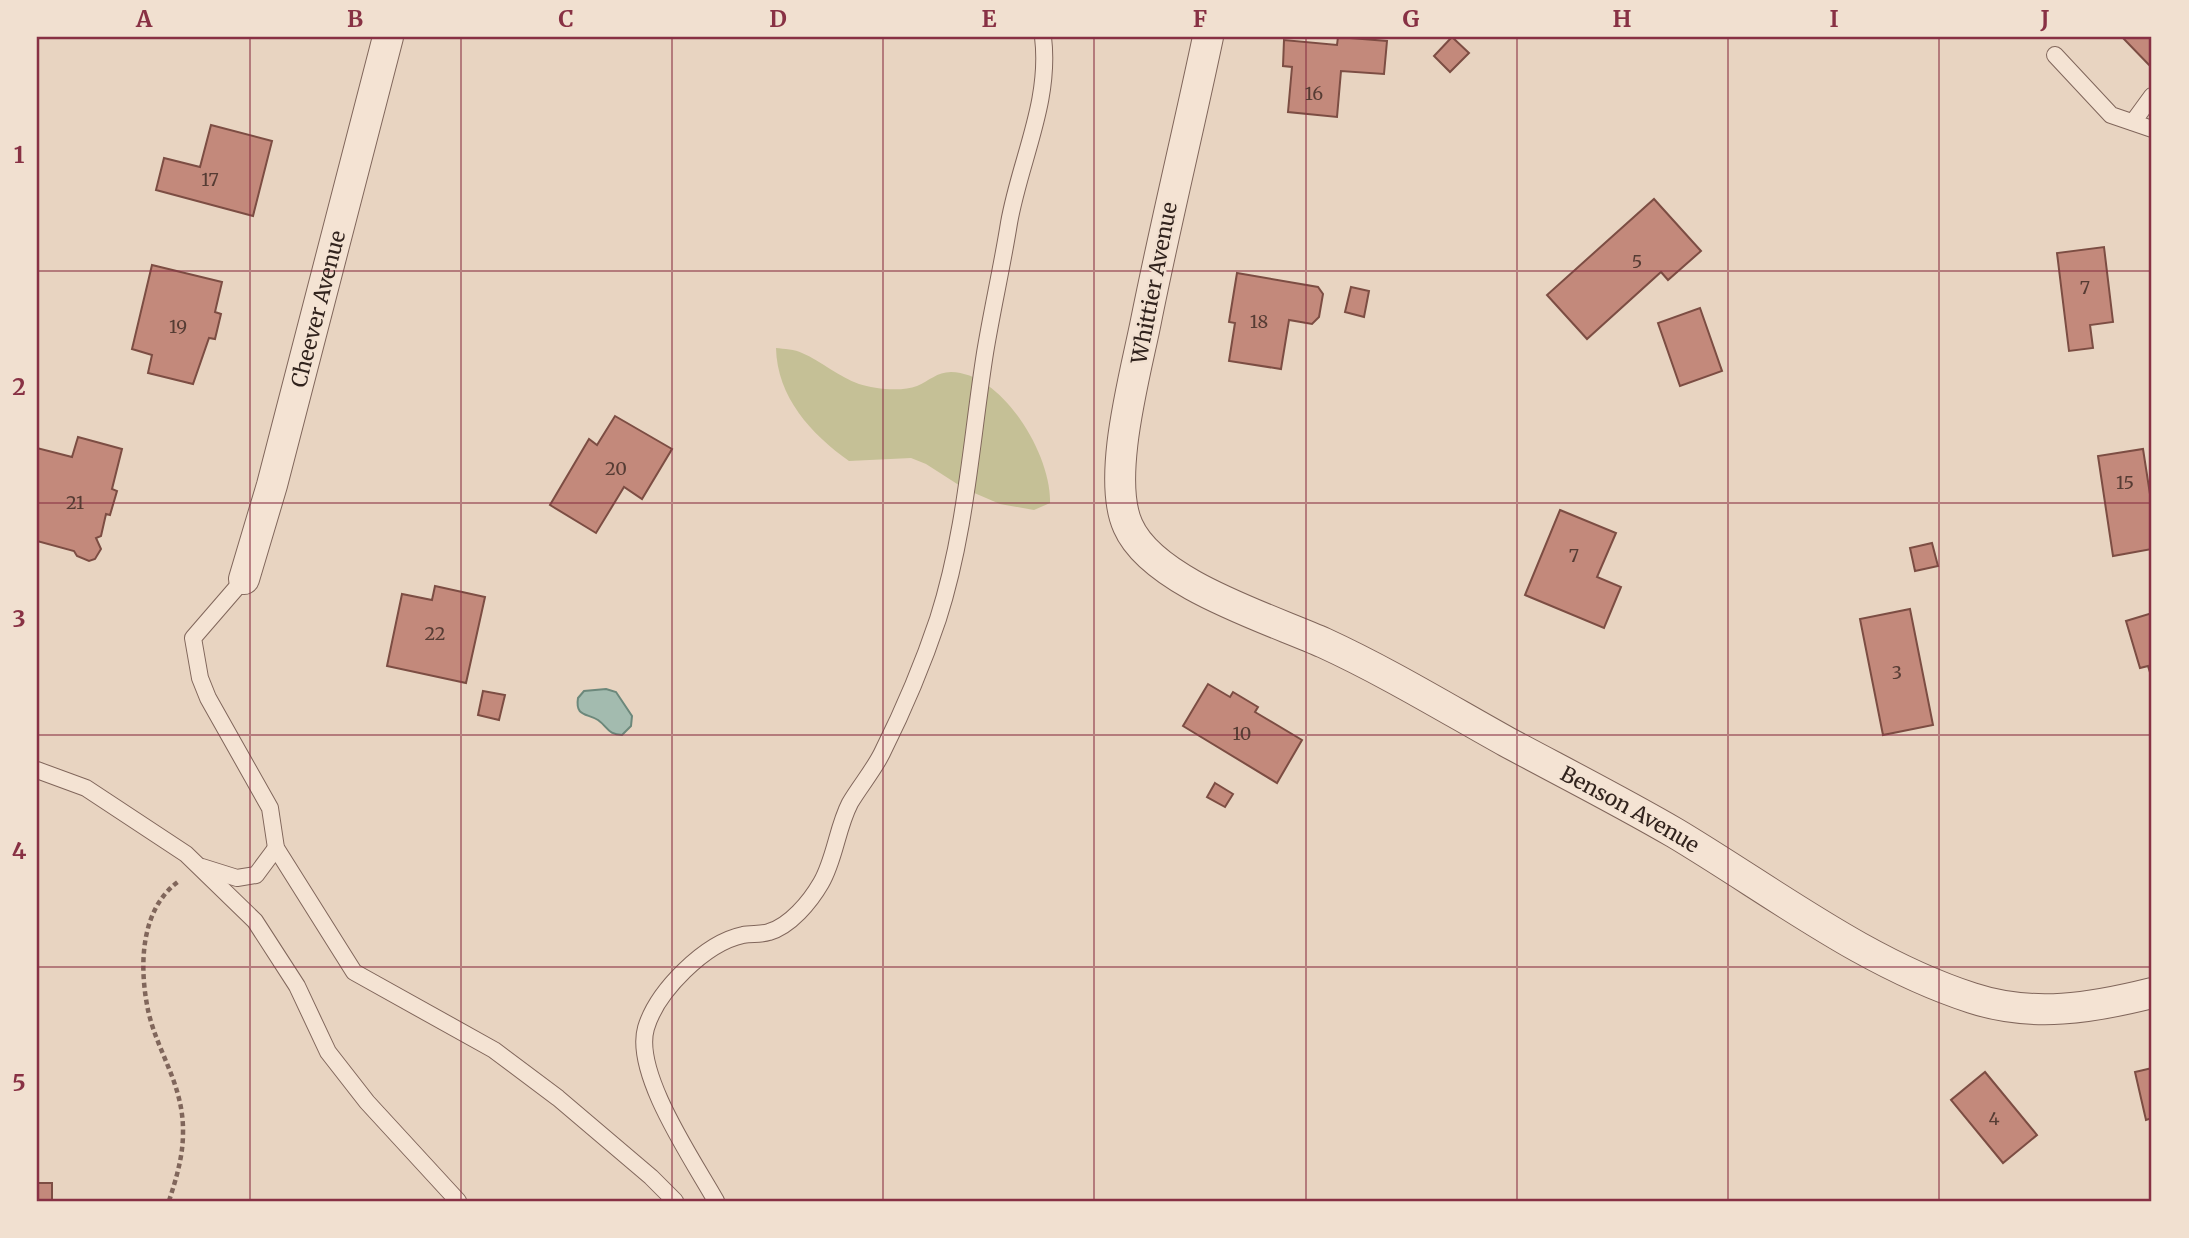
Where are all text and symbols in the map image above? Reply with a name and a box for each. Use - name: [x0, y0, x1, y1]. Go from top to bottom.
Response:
- text: A: [135, 4, 153, 33]
- text: B: [347, 4, 363, 33]
- text: C: [558, 4, 574, 33]
- text: D: [769, 4, 787, 33]
- text: E: [981, 4, 997, 33]
- text: F: [1193, 4, 1207, 33]
- text: G: [1403, 4, 1420, 33]
- text: H: [1613, 4, 1632, 33]
- text: I: [1829, 4, 1839, 33]
- text: J: [2039, 4, 2050, 33]
- house number: 16: [1305, 82, 1323, 105]
- text: 1: [14, 140, 25, 169]
- house number: 17: [201, 168, 219, 191]
- street label: Whittier Avenue: [1125, 200, 1183, 367]
- street label: Cheever Avenue: [284, 228, 351, 390]
- house number: 5: [1632, 250, 1642, 273]
- house number: 7: [2080, 276, 2090, 299]
- house number: 18: [1250, 310, 1268, 333]
- house number: 19: [169, 315, 187, 338]
- text: 2: [12, 372, 26, 401]
- house number: 20: [605, 457, 627, 480]
- house number: 15: [2116, 471, 2134, 494]
- house number: 21: [66, 491, 84, 514]
- house number: 7: [1569, 544, 1579, 567]
- text: 3: [12, 604, 26, 633]
- house number: 22: [424, 622, 446, 645]
- house number: 3: [1892, 661, 1902, 684]
- house number: 10: [1233, 722, 1251, 745]
- street label: Benson Avenue: [1556, 759, 1705, 858]
- text: 4: [12, 836, 27, 865]
- text: 5: [12, 1068, 26, 1097]
- house number: 4: [1988, 1107, 2000, 1130]

